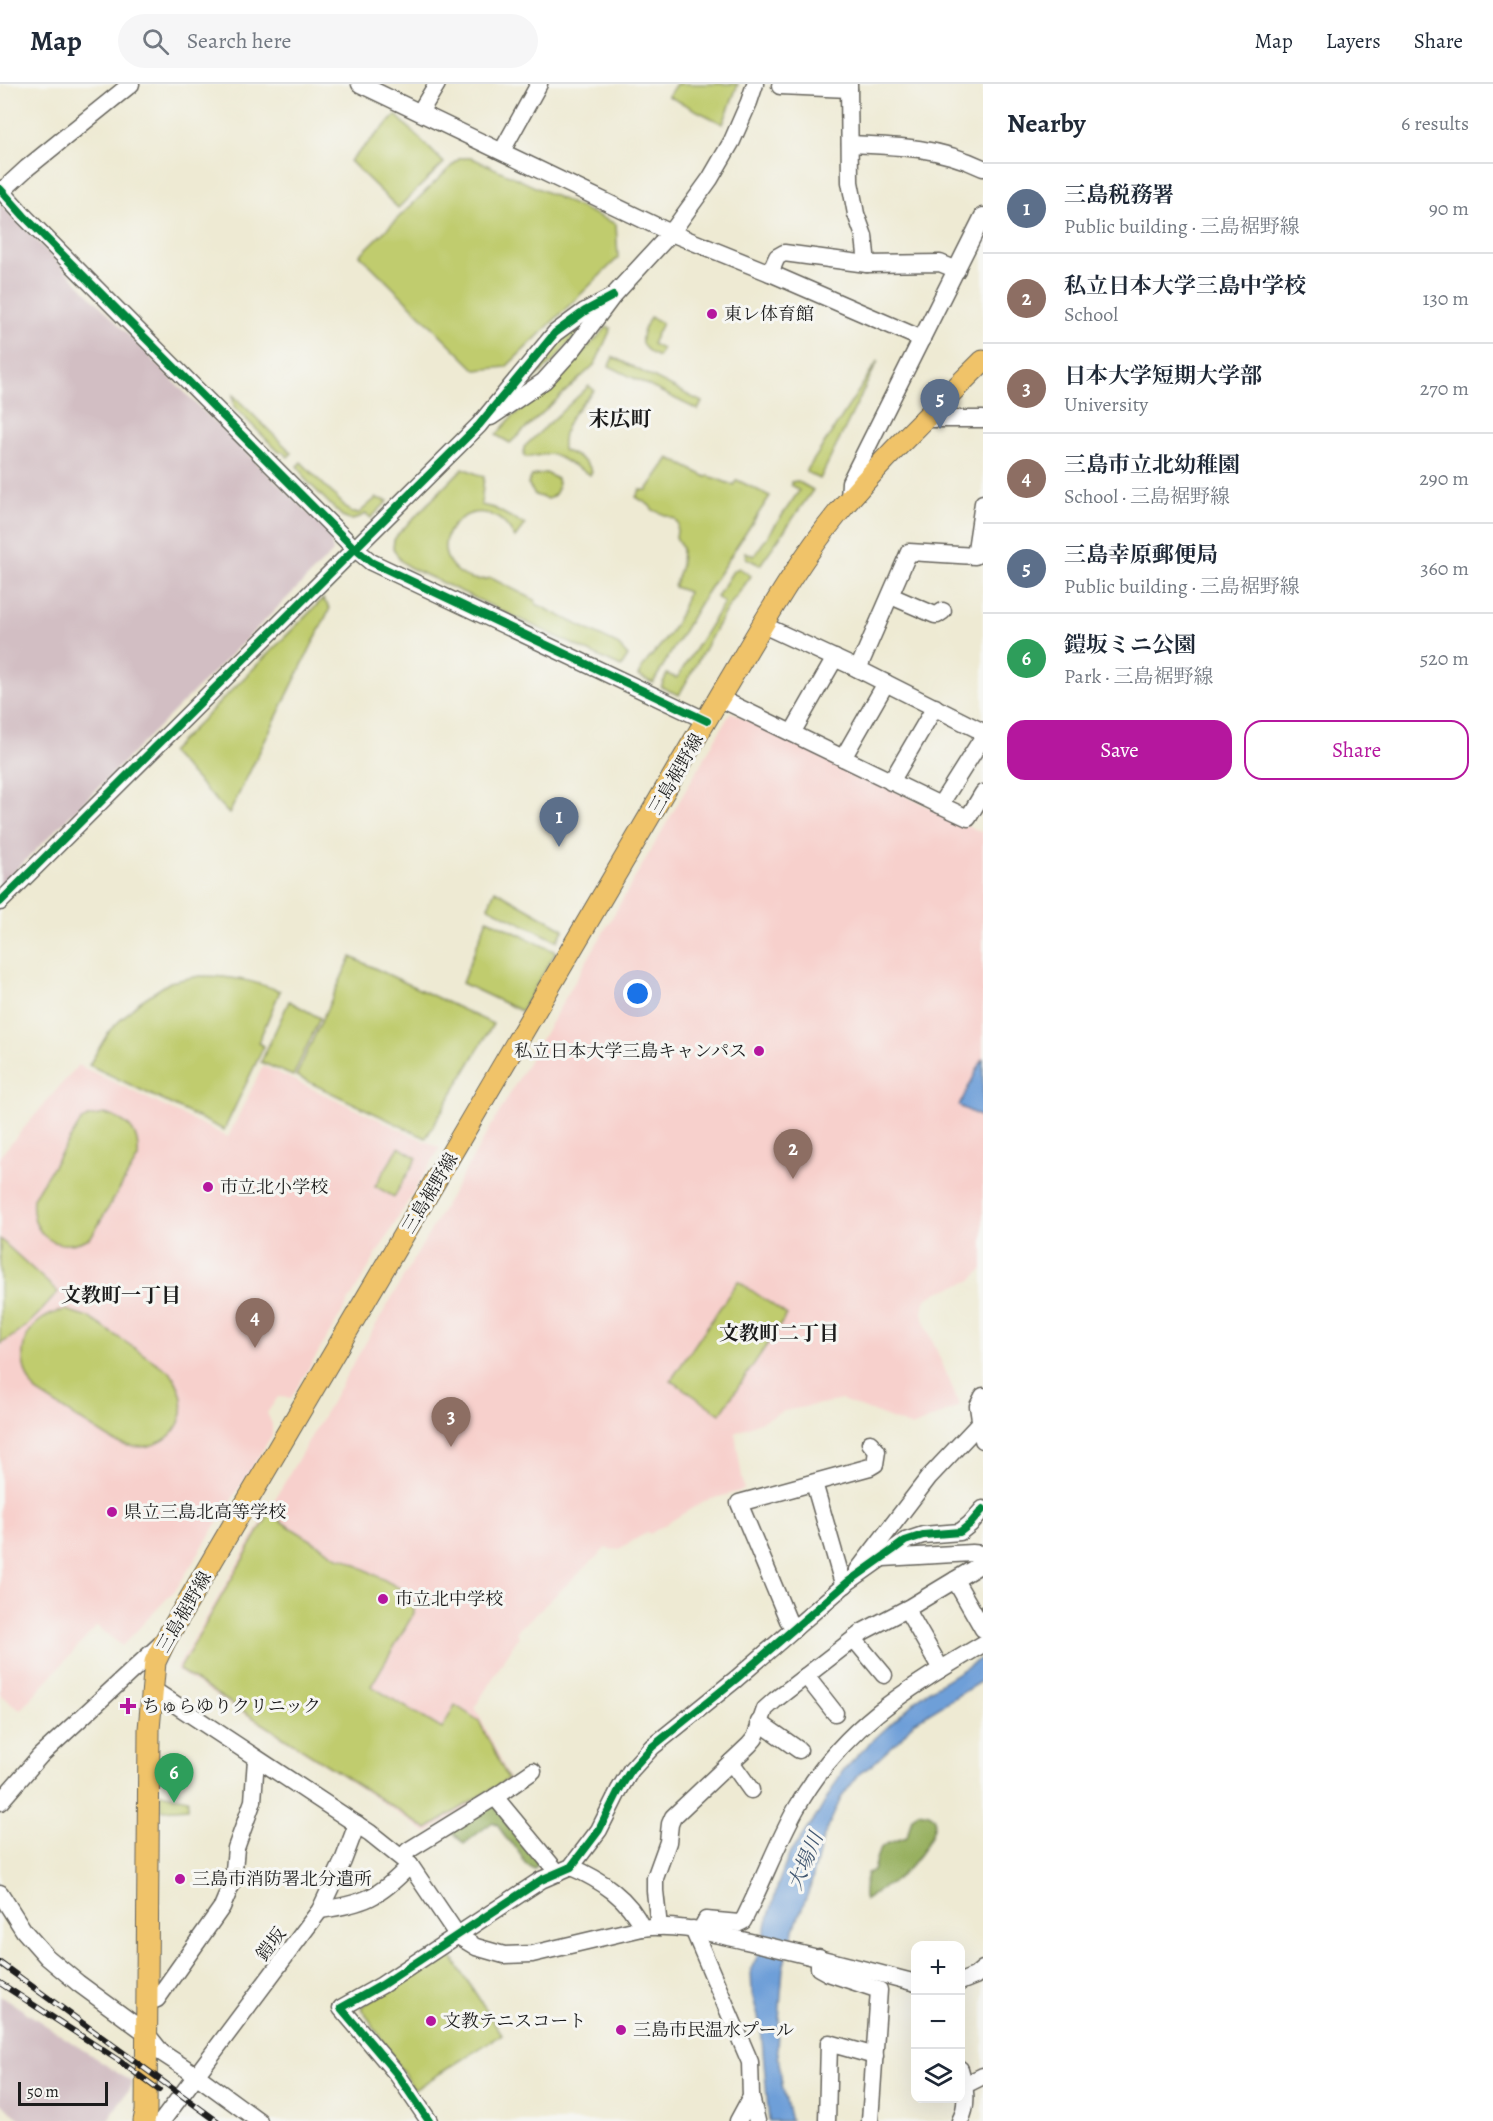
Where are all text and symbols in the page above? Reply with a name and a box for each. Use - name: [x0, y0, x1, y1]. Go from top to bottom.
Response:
- search box: [118, 14, 538, 68]
- text: Map: [30, 22, 82, 60]
- icon: search: [139, 25, 172, 58]
- text: Search here: [187, 26, 291, 56]
- text: Map: [1254, 27, 1293, 55]
- text: Layers: [1326, 27, 1381, 55]
- text: Share: [1414, 27, 1463, 55]
- text: Nearby: [1007, 106, 1086, 141]
- text: 6 results: [1401, 110, 1469, 137]
- text: 三島税務署: [1064, 180, 1174, 210]
- text: 1: [1023, 195, 1030, 222]
- text: 90 m: [1429, 195, 1469, 222]
- text: Public building · 三島裾野線: [1064, 213, 1300, 240]
- text: 私立日本大学三島中学校: [1064, 271, 1306, 301]
- text: 2: [1022, 285, 1031, 312]
- text: 130 m: [1423, 285, 1469, 312]
- text: School: [1064, 301, 1118, 328]
- place label: 東レ体育館: [724, 302, 814, 326]
- marker: 東レ体育館: [705, 307, 719, 321]
- text: 日本大学短期大学部: [1064, 361, 1262, 391]
- text: 3: [1022, 375, 1031, 402]
- text: 270 m: [1420, 375, 1469, 402]
- pin: 5: [920, 380, 960, 429]
- text: University: [1064, 391, 1148, 418]
- district label: 末広町: [589, 405, 652, 433]
- text: 三島市立北幼稚園: [1064, 450, 1240, 480]
- text: 4: [1022, 465, 1031, 492]
- text: 290 m: [1419, 465, 1469, 492]
- text: School · 三島裾野線: [1064, 483, 1230, 510]
- text: 三島幸原郵便局: [1064, 540, 1218, 570]
- text: 5: [1022, 555, 1031, 582]
- text: 360 m: [1420, 555, 1469, 582]
- text: Public building · 三島裾野線: [1064, 573, 1300, 600]
- text: 鎧坂ミニ公園: [1064, 630, 1196, 660]
- text: 6: [1022, 645, 1031, 672]
- text: 520 m: [1420, 645, 1469, 672]
- text: Park · 三島裾野線: [1064, 663, 1213, 690]
- button: Save: [1007, 720, 1232, 780]
- button: Share: [1244, 720, 1469, 780]
- street label: 三島裾野線: [643, 729, 709, 819]
- pin: 1: [540, 798, 578, 847]
- your location: [623, 979, 652, 1008]
- place label: 私立日本大学三島キャンパス: [514, 1039, 747, 1063]
- marker: 私立日本大学三島キャンパス: [752, 1044, 766, 1058]
- pin: 2: [774, 1130, 812, 1179]
- street label: 三島裾野線: [397, 1148, 463, 1238]
- place label: 市立北小学校: [220, 1175, 328, 1199]
- marker: 市立北小学校: [201, 1180, 215, 1194]
- district label: 文教町一丁目: [61, 1282, 181, 1309]
- pin: 4: [236, 1298, 274, 1348]
- district label: 文教町二丁目: [719, 1320, 839, 1347]
- pin: 3: [432, 1398, 470, 1447]
- place label: 県立三島北高等学校: [124, 1500, 286, 1524]
- marker: 県立三島北高等学校: [105, 1505, 119, 1519]
- street label: 三島裾野線: [151, 1567, 217, 1657]
- place label: 市立北中学校: [395, 1587, 503, 1611]
- marker: 市立北中学校: [376, 1592, 390, 1606]
- place label: ちゅらゆりクリニック: [142, 1694, 321, 1718]
- marker: ちゅらゆりクリニック: [119, 1697, 137, 1715]
- pin: 6: [154, 1754, 194, 1803]
- water label: 大場川: [781, 1826, 830, 1894]
- place label: 三島市消防署北分遣所: [192, 1867, 372, 1891]
- marker: 三島市消防署北分遣所: [173, 1872, 187, 1886]
- street label: 鎧坂: [251, 1922, 291, 1966]
- map controls: [911, 1941, 965, 2103]
- button: +: [911, 1941, 965, 1995]
- button: −: [911, 1995, 965, 2049]
- place label: 文教テニスコート: [443, 2009, 586, 2033]
- marker: 文教テニスコート: [424, 2014, 438, 2028]
- place label: 三島市民温水プール: [633, 2018, 794, 2042]
- marker: 三島市民温水プール: [614, 2023, 628, 2037]
- button: layers: [911, 2049, 965, 2103]
- scale bar: [18, 2079, 108, 2106]
- text: 50 m: [27, 2081, 59, 2103]

